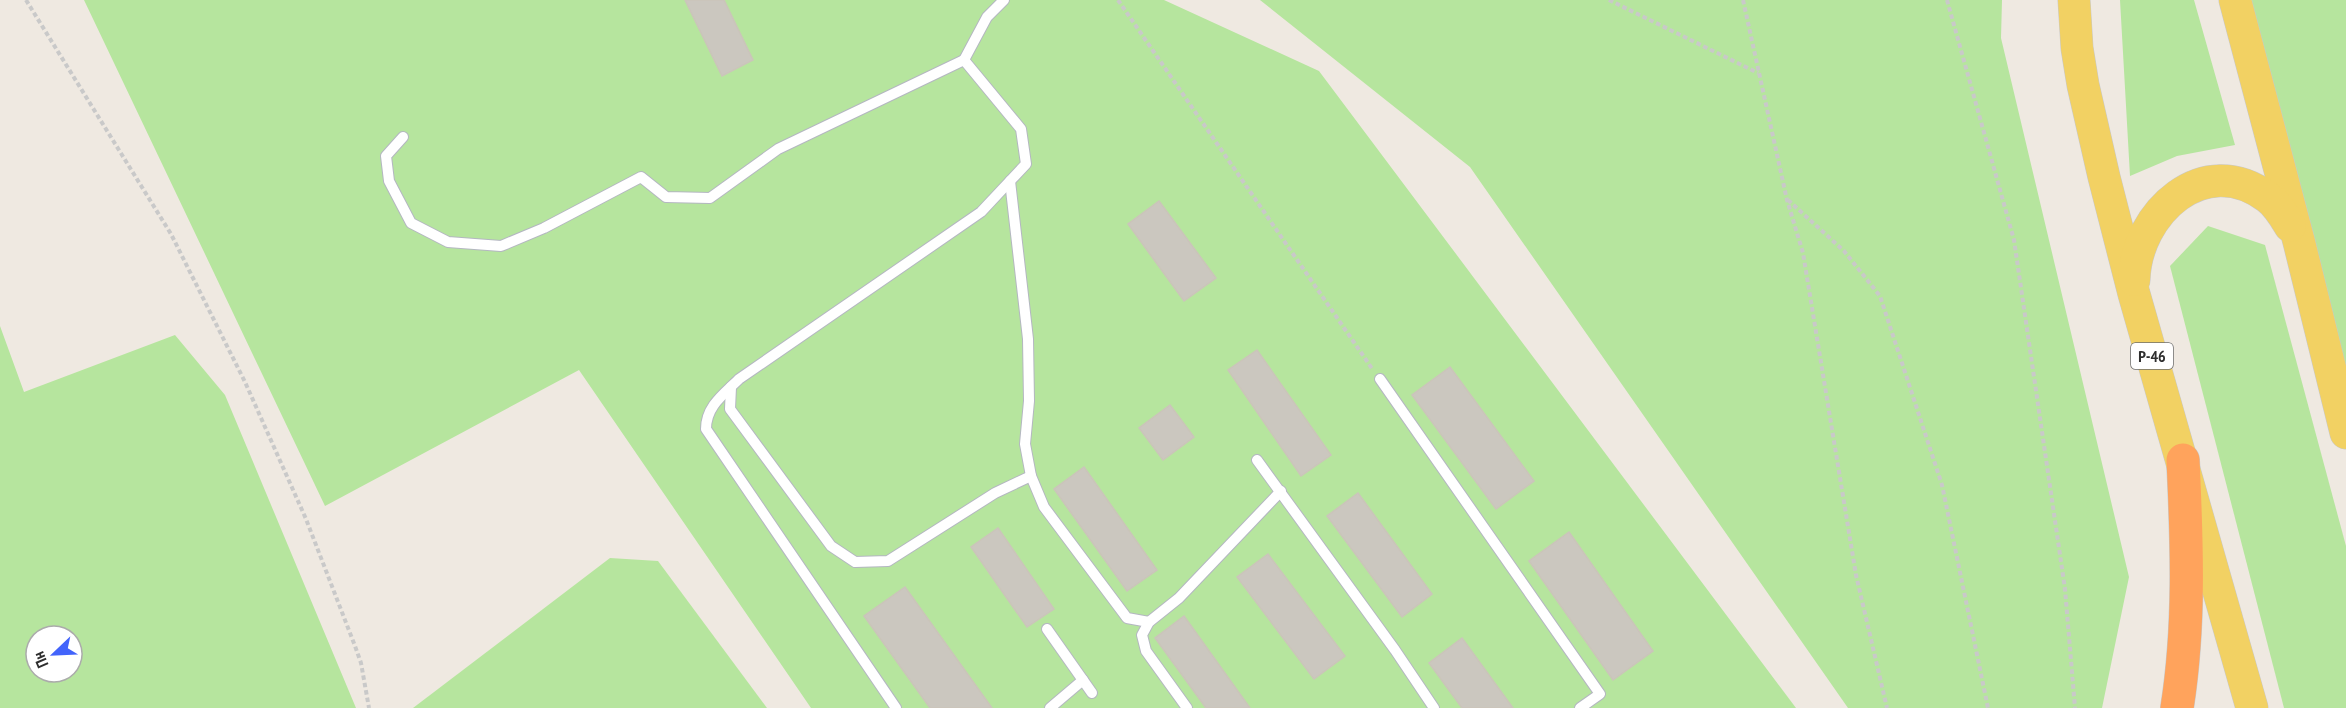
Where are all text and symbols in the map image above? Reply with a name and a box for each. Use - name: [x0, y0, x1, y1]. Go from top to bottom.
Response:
- road number: Р-46: [2131, 343, 2173, 369]
- north arrow: [24, 624, 84, 684]
- text: Пн: [28, 649, 52, 671]

